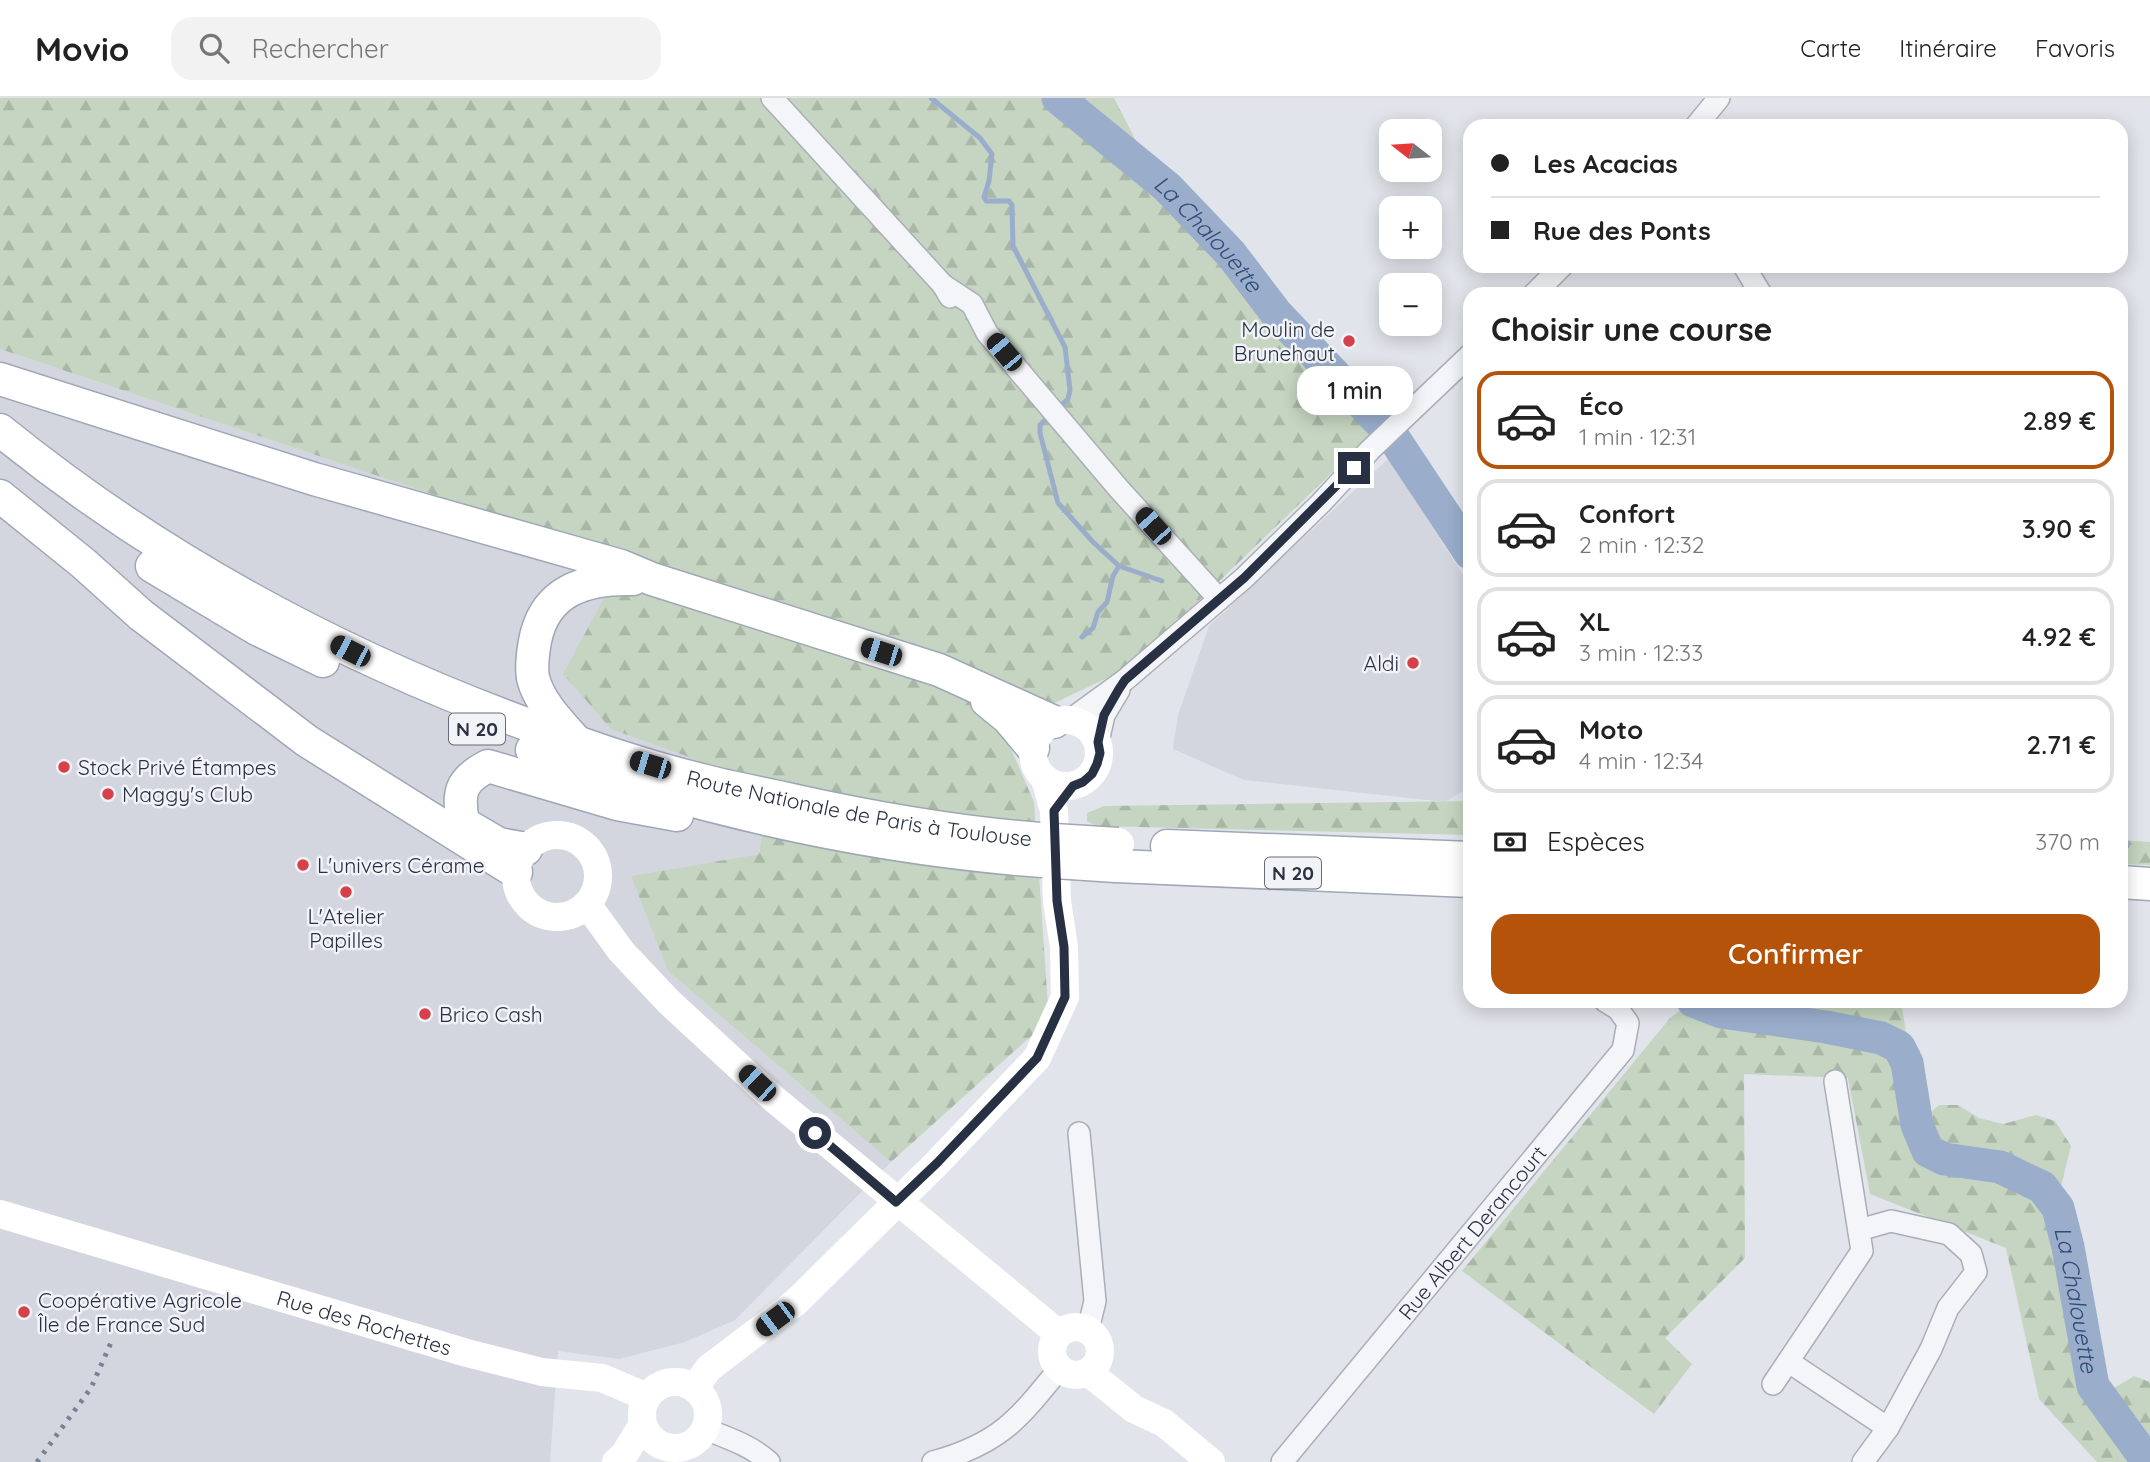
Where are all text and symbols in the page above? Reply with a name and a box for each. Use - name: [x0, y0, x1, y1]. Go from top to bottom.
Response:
- search box: [171, 17, 661, 80]
- text: Movio: [35, 28, 129, 69]
- icon: search: [195, 29, 233, 67]
- text: Rechercher: [251, 32, 389, 65]
- text: Carte: [1800, 33, 1861, 63]
- text: Itinéraire: [1899, 33, 1997, 63]
- text: Favoris: [2035, 33, 2115, 63]
- north arrow: [1379, 119, 1442, 182]
- map controls: [1379, 119, 1442, 336]
- text: Les Acacias: [1533, 147, 1678, 180]
- water label: La Chalouette: [1149, 168, 1270, 298]
- button: +: [1379, 196, 1442, 259]
- text: Rue des Ponts: [1533, 214, 1711, 247]
- button: −: [1379, 273, 1442, 336]
- text: Choisir une course: [1491, 309, 1772, 349]
- place label: Moulin de Brunehaut: [1234, 316, 1335, 366]
- car: [983, 329, 1026, 375]
- marker: Moulin de Brunehaut: [1341, 333, 1357, 349]
- callout: 1 min: [1296, 366, 1412, 416]
- text: 1 min: [1327, 376, 1383, 405]
- icon: car: [1495, 389, 1558, 452]
- text: Éco: [1579, 389, 1624, 422]
- text: 2.89 €: [2023, 404, 2096, 437]
- text: 1 min · 12:31: [1579, 422, 1696, 451]
- route end: [1338, 452, 1370, 484]
- icon: car: [1495, 497, 1558, 560]
- text: Confort: [1579, 497, 1676, 530]
- car: [1132, 503, 1175, 549]
- text: 3.90 €: [2022, 512, 2096, 545]
- text: 2 min · 12:32: [1579, 530, 1705, 559]
- icon: car: [1495, 605, 1558, 668]
- text: XL: [1579, 605, 1611, 638]
- text: 4.92 €: [2022, 620, 2096, 653]
- car: [327, 632, 374, 670]
- car: [858, 636, 905, 668]
- text: 3 min · 12:33: [1579, 638, 1703, 667]
- place label: Aldi: [1364, 650, 1399, 676]
- marker: Aldi: [1405, 655, 1421, 671]
- icon: car: [1495, 713, 1558, 776]
- text: Moto: [1579, 713, 1643, 746]
- road number: N 20: [449, 714, 505, 744]
- text: 2.71 €: [2027, 728, 2096, 761]
- text: 4 min · 12:34: [1579, 746, 1703, 775]
- car: [627, 749, 674, 781]
- place label: Stock Privé Étampes: [78, 754, 276, 780]
- marker: Stock Privé Étampes: [56, 759, 72, 775]
- street label: Route Nationale de Paris à Toulouse: [684, 764, 1033, 851]
- place label: Maggy's Club: [122, 781, 253, 807]
- marker: Maggy's Club: [100, 786, 116, 802]
- icon: cash: [1491, 823, 1529, 861]
- text: Espèces: [1547, 825, 1645, 858]
- text: 370 m: [2035, 827, 2100, 856]
- place label: L'univers Cérame: [317, 852, 485, 878]
- marker: L'univers Cérame: [295, 857, 311, 873]
- road number: N 20: [1265, 858, 1321, 888]
- marker: L'Atelier Papilles: [338, 884, 354, 900]
- place label: L'Atelier Papilles: [308, 903, 384, 953]
- button: Confirmer: [1491, 914, 2100, 994]
- place label: Brico Cash: [439, 1001, 543, 1027]
- marker: Brico Cash: [417, 1006, 433, 1022]
- car: [735, 1061, 780, 1105]
- route start: [799, 1117, 831, 1149]
- street label: Rue Albert Derancourt: [1392, 1140, 1552, 1325]
- water label: La Chalouette: [2049, 1223, 2105, 1376]
- street label: Rue des Rochettes: [274, 1284, 455, 1361]
- place label: Coopérative Agricole Île de France Sud: [38, 1287, 242, 1337]
- car: [752, 1298, 799, 1340]
- marker: Coopérative Agricole Île de France Sud: [16, 1304, 32, 1320]

